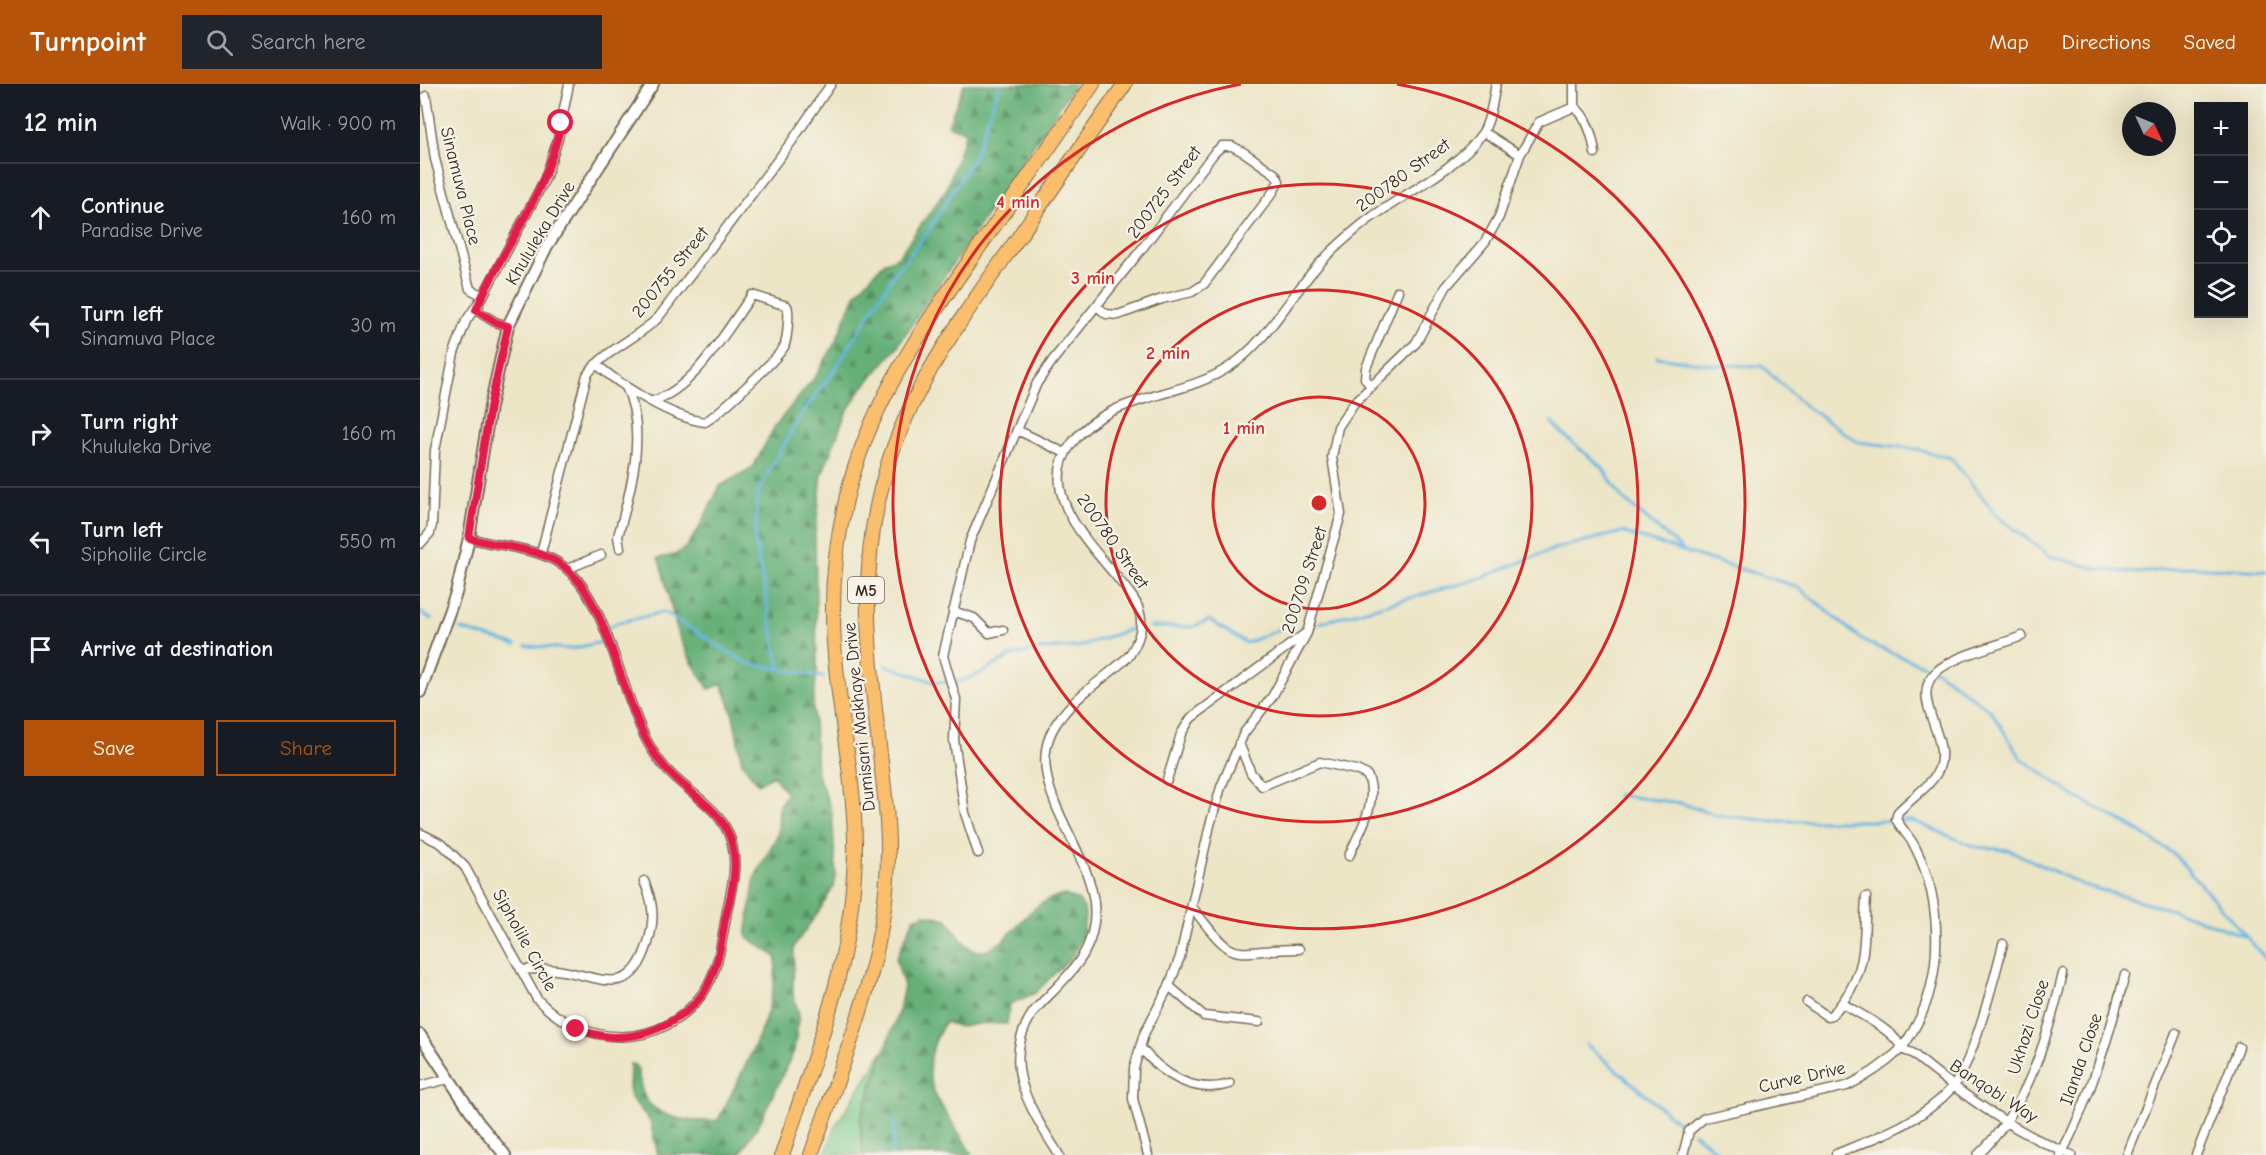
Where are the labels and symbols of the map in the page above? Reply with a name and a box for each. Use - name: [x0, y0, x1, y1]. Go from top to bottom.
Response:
- north arrow: [2122, 102, 2176, 156]
- route start: [547, 109, 573, 135]
- street label: Sinamuva Place: [436, 125, 485, 247]
- street label: 200780 Street: [1352, 134, 1455, 217]
- street label: 200725 Street: [1123, 141, 1206, 243]
- street label: Khululeka Drive: [501, 178, 580, 289]
- text: 4 min: [996, 192, 1040, 213]
- street label: 200755 Street: [627, 222, 714, 322]
- text: 3 min: [1071, 268, 1115, 289]
- text: 2 min: [1146, 343, 1190, 364]
- text: 1 min: [1223, 418, 1265, 439]
- street label: 200780 Street: [1072, 490, 1154, 594]
- centre of rings: [1309, 493, 1329, 513]
- street label: 200709 Street: [1277, 523, 1332, 636]
- road number: M5: [848, 577, 884, 603]
- street label: Dumisani Makhaye Drive: [839, 621, 880, 812]
- street label: Sipholile Circle: [488, 886, 561, 995]
- street label: Ukhozi Close: [2003, 977, 2054, 1077]
- street label: Ilanda Close: [2056, 1010, 2107, 1108]
- route end: [562, 1015, 588, 1041]
- street label: Banqobi Way: [1946, 1055, 2042, 1128]
- street label: Curve Drive: [1757, 1057, 1848, 1098]

